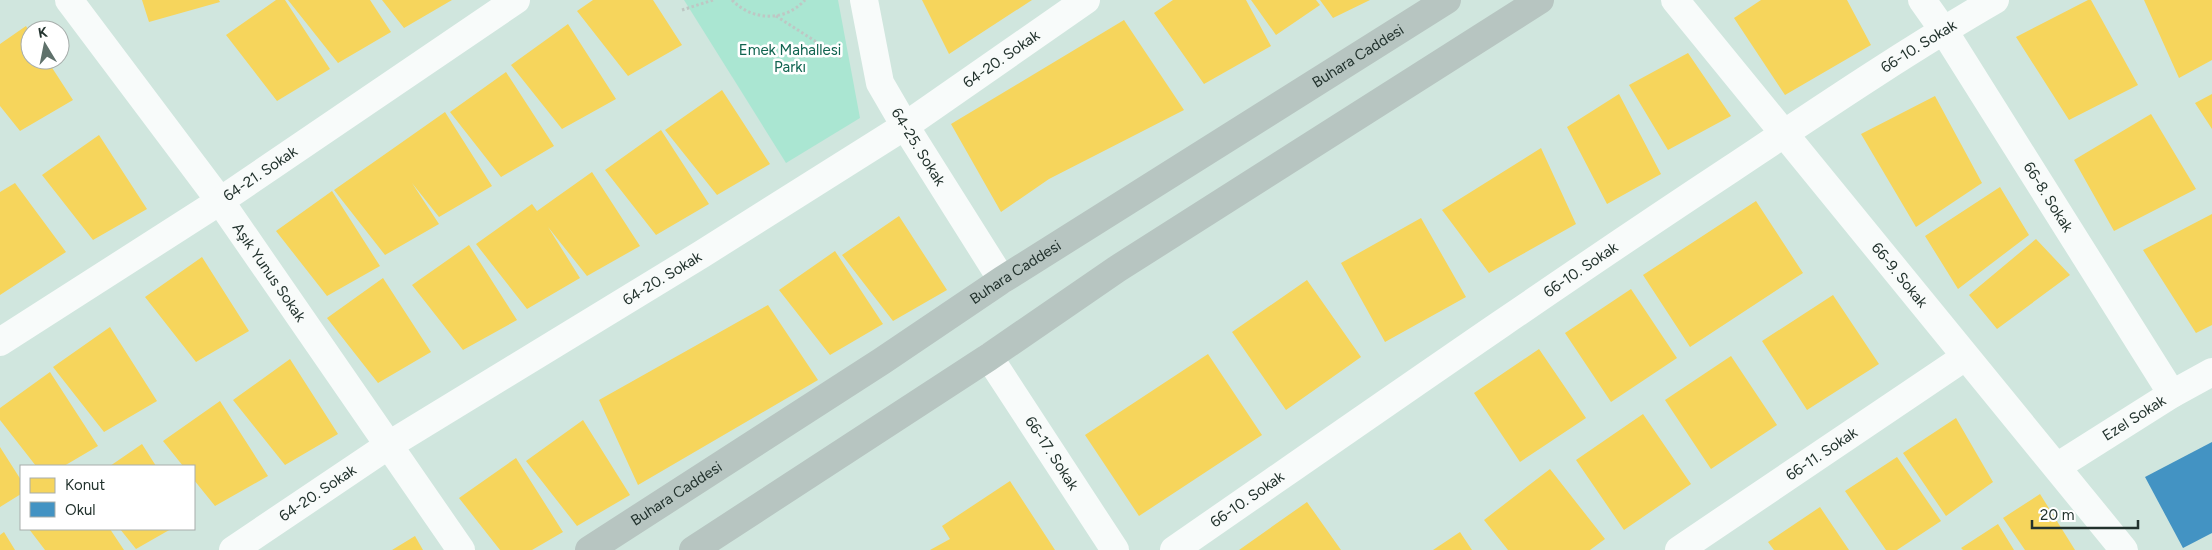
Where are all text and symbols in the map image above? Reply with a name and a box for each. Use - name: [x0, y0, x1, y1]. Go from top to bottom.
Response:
- street label: 66-10. Sokak: [1877, 16, 1960, 77]
- north arrow: [20, 20, 70, 70]
- street label: Buhara Caddesi: [1309, 21, 1407, 92]
- text: K: [37, 23, 50, 42]
- street label: 64-20. Sokak: [960, 26, 1043, 92]
- park label: Emek Mahallesi Parkı: [739, 41, 841, 76]
- street label: 64-25. Sokak: [888, 105, 950, 190]
- street label: 64-21. Sokak: [220, 142, 301, 205]
- street label: 66-8. Sokak: [2020, 159, 2077, 236]
- street label: Aşık Yunus Sokak: [229, 219, 310, 326]
- street label: Buhara Caddesi: [966, 236, 1064, 308]
- street label: 66-10. Sokak: [1540, 238, 1622, 301]
- street label: 66-9. Sokak: [1868, 239, 1932, 312]
- street label: 64-20. Sokak: [619, 247, 705, 309]
- street label: Ezel Sokak: [2099, 391, 2170, 445]
- street label: 66-17. Sokak: [1021, 413, 1083, 494]
- street label: 66-11. Sokak: [1782, 423, 1861, 484]
- street label: Buhara Caddesi: [627, 458, 725, 530]
- street label: 64-20. Sokak: [276, 460, 360, 525]
- legend: [20, 465, 195, 530]
- street label: 66-10. Sokak: [1207, 467, 1288, 531]
- text: Konut: [65, 476, 105, 494]
- scale bar: [2032, 498, 2138, 530]
- text: Okul: [65, 501, 96, 519]
- text: 20 m: [2040, 506, 2074, 524]

